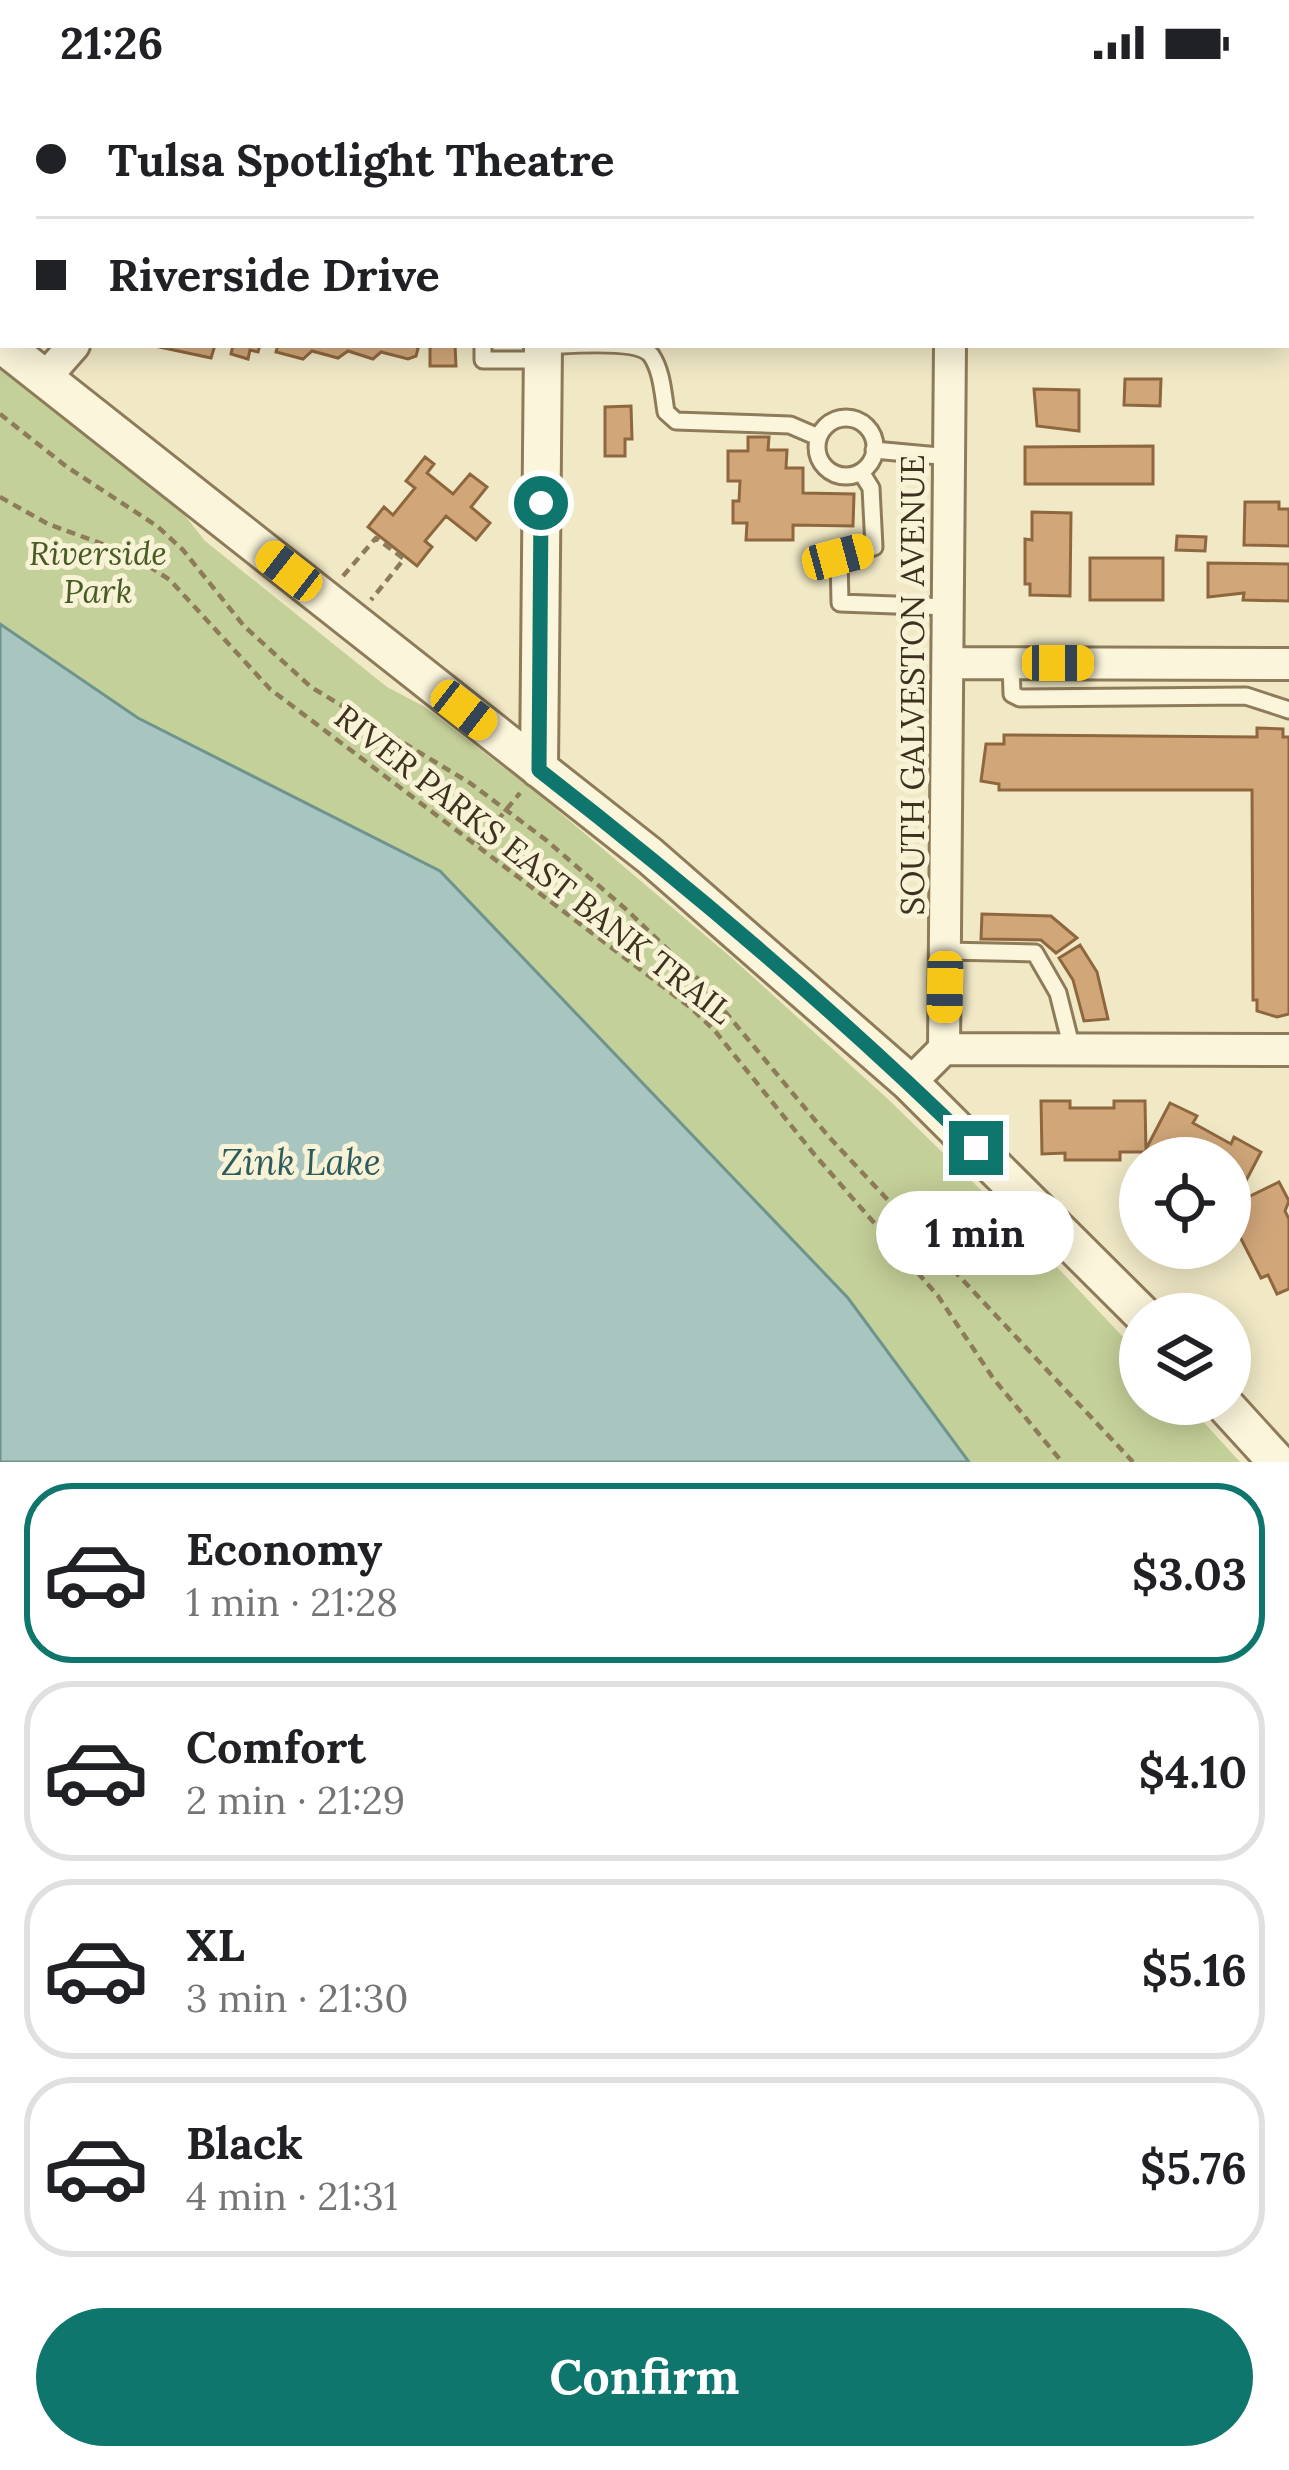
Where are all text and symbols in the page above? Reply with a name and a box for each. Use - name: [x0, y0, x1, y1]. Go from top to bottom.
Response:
- text: 21:26: [60, 14, 163, 71]
- text: Tulsa Spotlight Theatre: [108, 131, 614, 188]
- text: Riverside Drive: [108, 246, 440, 303]
- street label: SOUTH GALVESTON AVENUE: [891, 454, 933, 916]
- route start: [514, 476, 568, 530]
- car: [799, 530, 877, 584]
- park label: Riverside Park: [29, 532, 167, 612]
- car: [250, 535, 328, 607]
- car: [1022, 645, 1094, 681]
- car: [425, 674, 503, 746]
- street label: RIVER PARKS EAST BANK TRAIL: [326, 695, 742, 1033]
- car: [926, 951, 964, 1023]
- route end: [949, 1121, 1003, 1175]
- map controls: [1119, 1137, 1251, 1425]
- button: locate: [1119, 1137, 1251, 1269]
- water label: Zink Lake: [221, 1139, 381, 1185]
- callout: 1 min: [877, 1190, 1075, 1274]
- text: 1 min: [925, 1208, 1025, 1258]
- button: layers: [1119, 1293, 1251, 1425]
- icon: car: [42, 1519, 150, 1627]
- text: Economy: [186, 1520, 382, 1577]
- text: $3.03: [1132, 1545, 1247, 1602]
- text: 1 min · 21:28: [186, 1577, 398, 1627]
- icon: car: [42, 1717, 150, 1825]
- text: Comfort: [186, 1718, 366, 1775]
- text: $4.10: [1139, 1743, 1247, 1800]
- text: 2 min · 21:29: [186, 1775, 405, 1825]
- icon: car: [42, 1915, 150, 2023]
- text: XL: [186, 1916, 245, 1973]
- text: $5.16: [1142, 1941, 1247, 1998]
- text: 3 min · 21:30: [186, 1973, 409, 2023]
- icon: car: [42, 2113, 150, 2221]
- text: Black: [186, 2114, 303, 2171]
- text: $5.76: [1140, 2139, 1247, 2196]
- text: 4 min · 21:31: [186, 2171, 398, 2221]
- button: Confirm: [36, 2308, 1253, 2446]

